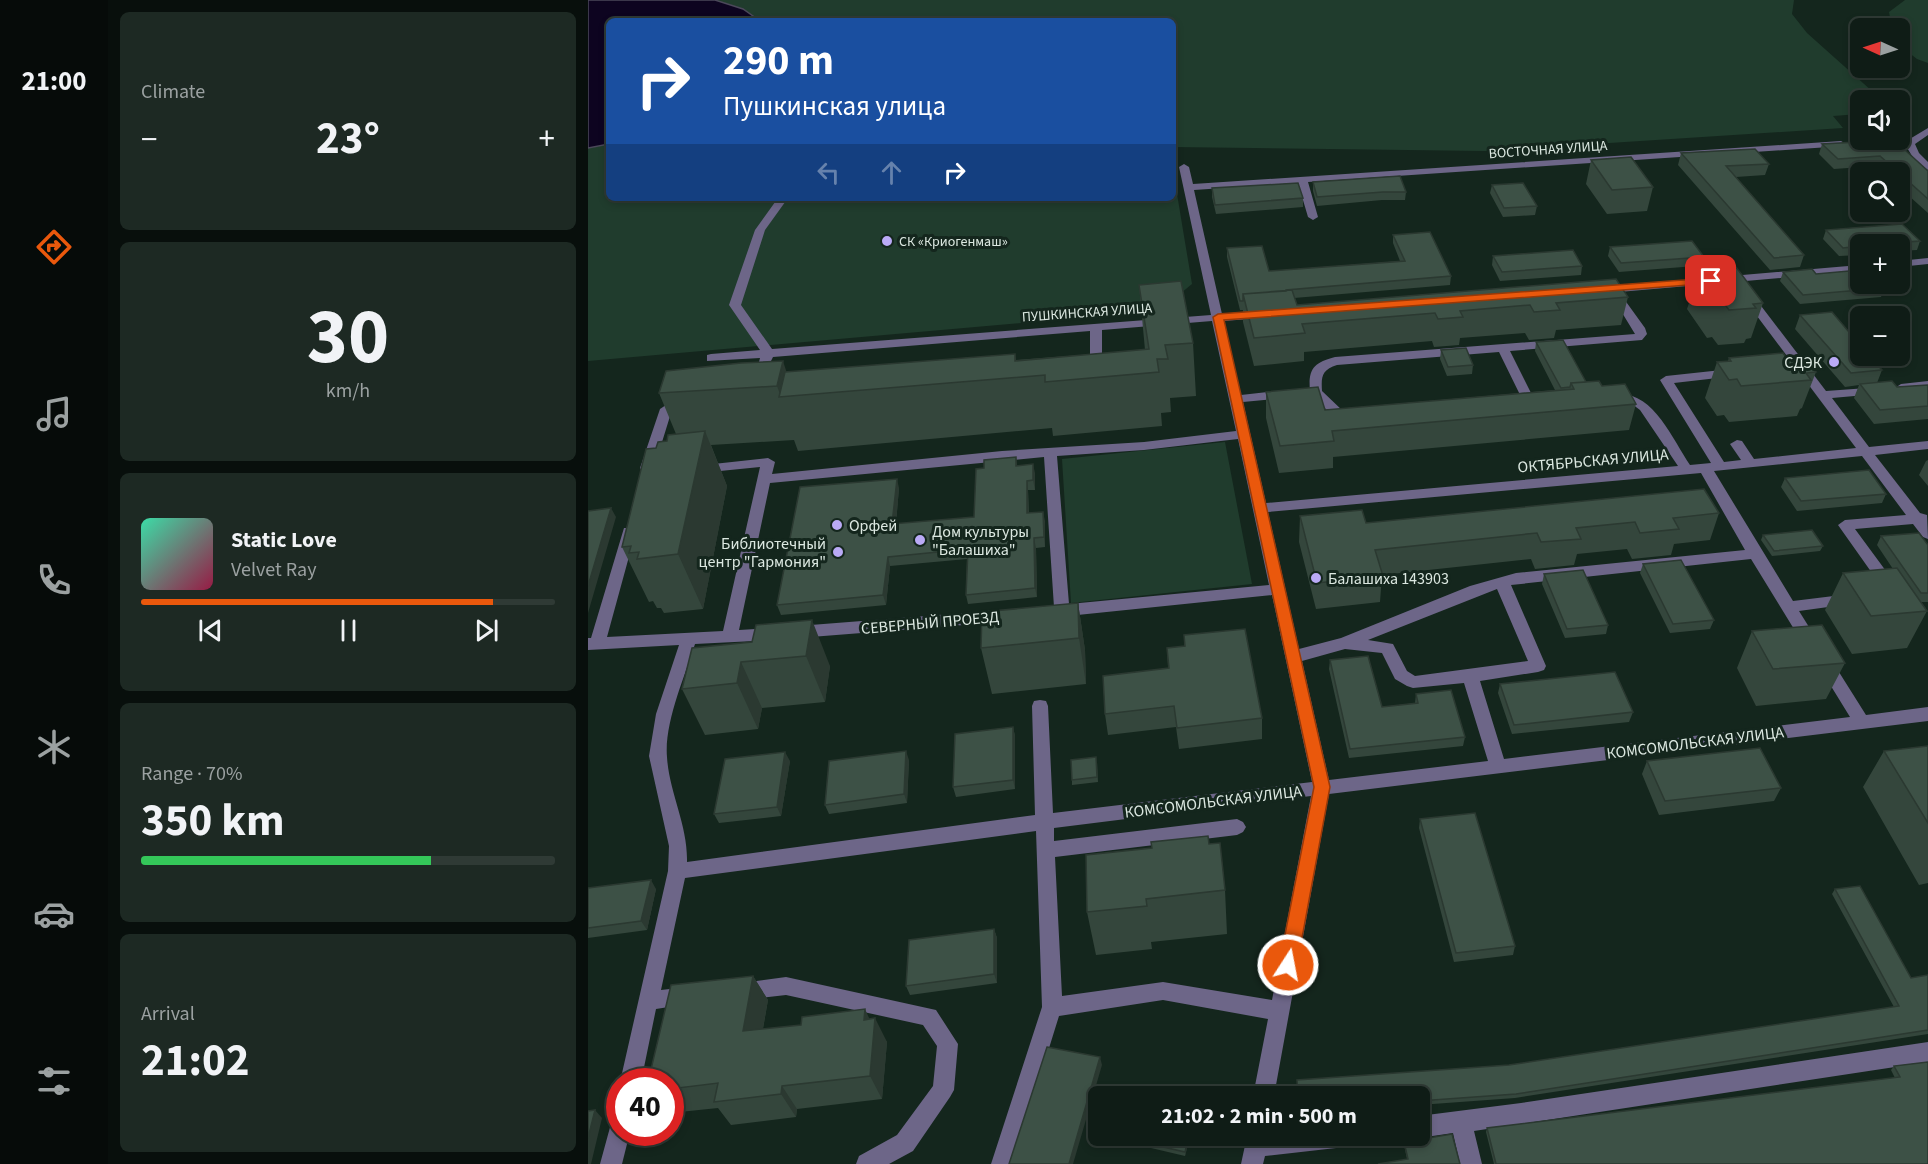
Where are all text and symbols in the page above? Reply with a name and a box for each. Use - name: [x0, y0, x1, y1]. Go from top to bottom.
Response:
- north arrow: [1850, 18, 1910, 78]
- map controls: [1850, 18, 1910, 366]
- text: 290 m: [723, 31, 834, 91]
- icon: right: [624, 42, 702, 120]
- text: 21:00: [21, 62, 87, 101]
- text: Climate: [141, 78, 205, 106]
- text: Пушкинская улица: [723, 87, 946, 126]
- button: sound: [1850, 90, 1910, 150]
- text: 23°: [316, 107, 380, 171]
- text: −: [141, 116, 157, 163]
- text: +: [539, 116, 555, 163]
- street label: ВОСТОЧНАЯ УЛИЦА: [1488, 136, 1608, 164]
- icon: left: [812, 156, 845, 189]
- icon: ahead: [875, 156, 908, 189]
- icon: right: [938, 156, 971, 189]
- button: search: [1850, 162, 1910, 222]
- icon: directions: [33, 226, 75, 268]
- place label: СК «Криогенмаш»: [899, 232, 1008, 252]
- marker: СК «Криогенмаш»: [880, 234, 894, 248]
- button: +: [1850, 234, 1910, 294]
- pin: [1685, 255, 1736, 306]
- icon: arrive: [1694, 264, 1727, 297]
- text: 30: [307, 282, 389, 393]
- street label: ПУШКИНСКАЯ УЛИЦА: [1021, 298, 1153, 328]
- button: −: [1850, 306, 1910, 366]
- place label: СДЭК: [1784, 352, 1823, 374]
- marker: СДЭК: [1827, 355, 1841, 369]
- text: km/h: [326, 377, 370, 405]
- icon: music: [33, 393, 75, 435]
- street label: ОКТЯБРЬСКАЯ УЛИЦА: [1517, 443, 1670, 479]
- place label: Орфей: [849, 515, 897, 537]
- marker: Орфей: [830, 518, 844, 532]
- place label: Дом культуры "Балашиха": [932, 521, 1029, 561]
- text: Static Love: [231, 524, 337, 556]
- place label: Библиотечный центр "Гармония": [699, 533, 826, 573]
- marker: Дом культуры "Балашиха": [913, 533, 927, 547]
- marker: Библиотечный центр "Гармония": [831, 545, 845, 559]
- text: Velvet Ray: [231, 556, 317, 584]
- icon: phone: [33, 559, 75, 601]
- place label: Балашиха 143903: [1328, 568, 1449, 590]
- marker: Балашиха 143903: [1309, 571, 1323, 585]
- street label: СЕВЕРНЫЙ ПРОЕЗД: [860, 606, 1000, 640]
- icon: previous: [194, 614, 227, 647]
- icon: pause: [332, 614, 365, 647]
- icon: next: [470, 614, 503, 647]
- street label: КОМСОМОЛЬСКАЯ УЛИЦА: [1605, 721, 1785, 765]
- icon: climate: [33, 726, 75, 768]
- text: Range · 70%: [141, 760, 242, 788]
- street label: КОМСОМОЛЬСКАЯ УЛИЦА: [1123, 780, 1303, 824]
- text: 350 km: [141, 789, 285, 853]
- icon: car: [33, 893, 75, 935]
- position arrow: [1256, 933, 1320, 997]
- text: Arrival: [141, 1000, 195, 1028]
- text: 21:02: [141, 1029, 250, 1093]
- icon: filters: [33, 1060, 75, 1102]
- speed limit sign: 40: [606, 1068, 684, 1146]
- text: 21:02 · 2 min · 500 m: [1161, 1100, 1357, 1132]

